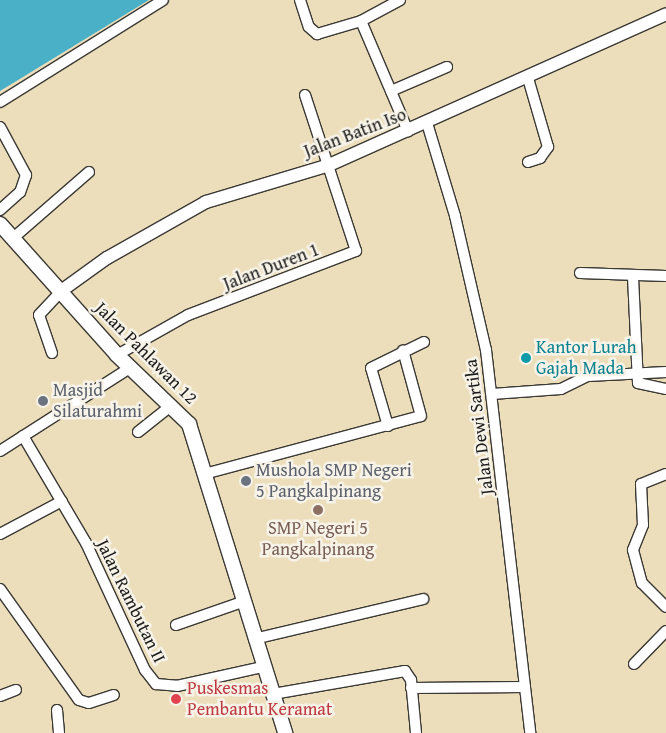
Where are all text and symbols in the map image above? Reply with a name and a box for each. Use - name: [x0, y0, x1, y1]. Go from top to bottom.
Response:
- street label: Jalan Batin Iso: [301, 104, 409, 162]
- street label: Jalan Duren 1: [220, 239, 322, 295]
- street label: Jalan Pahlawan 12: [90, 297, 202, 409]
- place label: Kantor Lurah Gajah Mada: [536, 337, 637, 379]
- marker: Kantor Lurah Gajah Mada: [520, 352, 532, 364]
- street label: Jalan Dewi Sartika: [460, 358, 498, 496]
- place label: Masjid Silaturahmi: [53, 380, 142, 422]
- marker: Masjid Silaturahmi: [37, 395, 49, 407]
- place label: Mushola SMP Negeri 5 Pangkalpinang: [256, 460, 412, 502]
- marker: Mushola SMP Negeri 5 Pangkalpinang: [240, 475, 252, 487]
- marker: SMP Negeri 5 Pangkalpinang: [312, 504, 324, 516]
- place label: SMP Negeri 5 Pangkalpinang: [262, 518, 374, 560]
- street label: Jalan Rambutan II: [92, 536, 170, 666]
- place label: Puskesmas Pembantu Keramat: [187, 678, 332, 721]
- marker: Puskesmas Pembantu Keramat: [169, 692, 183, 706]

